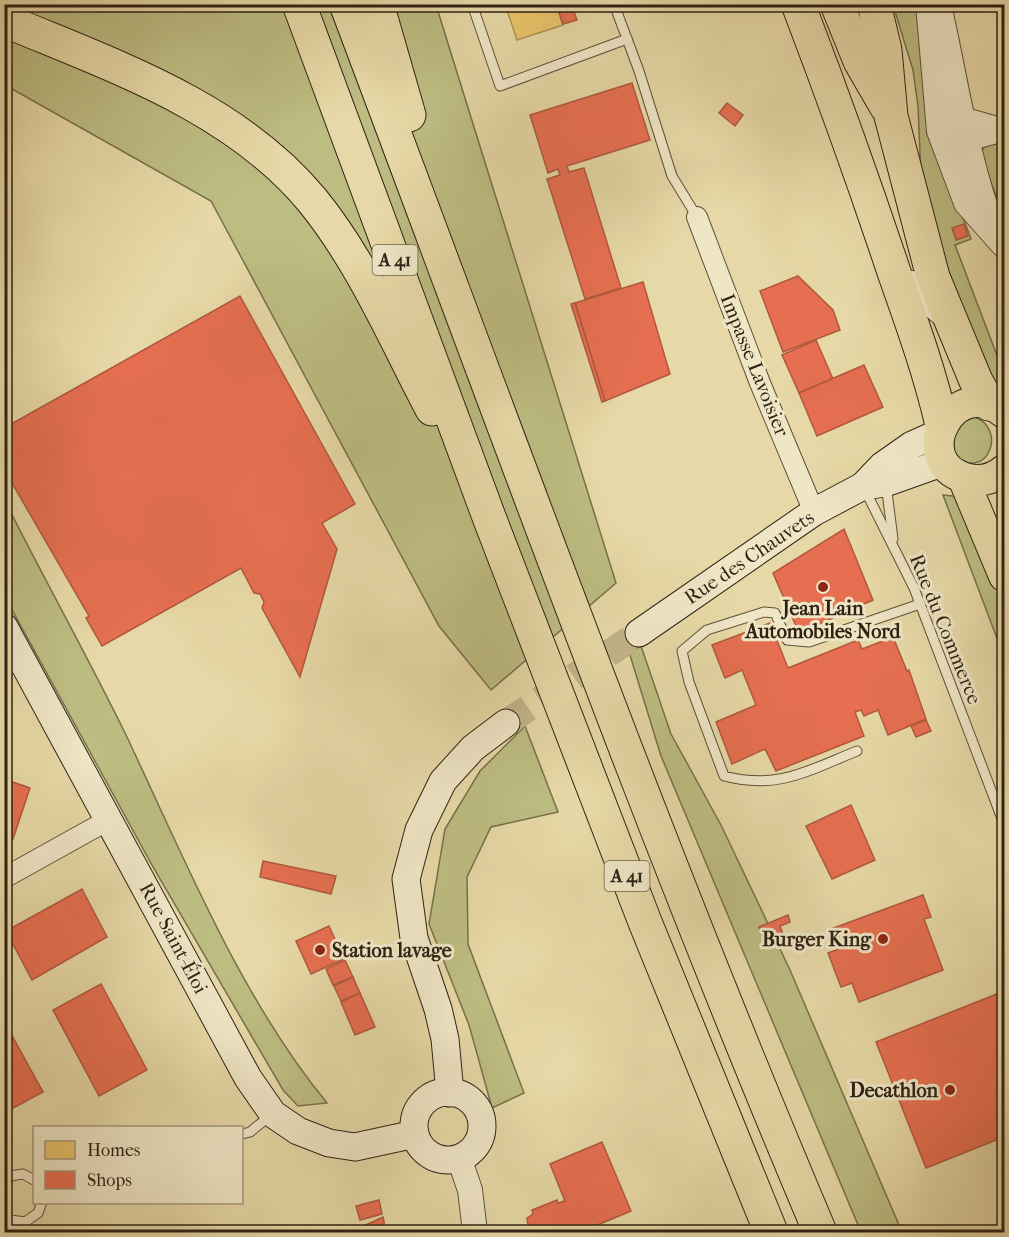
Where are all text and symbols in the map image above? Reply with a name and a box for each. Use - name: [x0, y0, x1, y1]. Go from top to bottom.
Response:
- road number: A 41: [372, 245, 418, 275]
- street label: Impasse Lavoisier: [715, 291, 794, 440]
- street label: Rue des Chauvets: [680, 506, 818, 609]
- street label: Rue du Commerce: [905, 551, 986, 708]
- marker: Jean Lain Automobiles Nord: [816, 580, 830, 594]
- place label: Jean Lain Automobiles Nord: [744, 597, 902, 643]
- road number: A 41: [604, 861, 650, 891]
- street label: Rue Saint-Éloi: [135, 878, 213, 998]
- place label: Burger King: [762, 928, 872, 951]
- marker: Burger King: [876, 932, 890, 946]
- place label: Station lavage: [332, 939, 452, 962]
- marker: Station lavage: [313, 943, 327, 957]
- place label: Decathlon: [849, 1079, 938, 1102]
- marker: Decathlon: [943, 1083, 957, 1097]
- legend: [33, 1126, 243, 1204]
- text: Homes: [87, 1140, 141, 1161]
- text: Shops: [87, 1170, 132, 1191]

